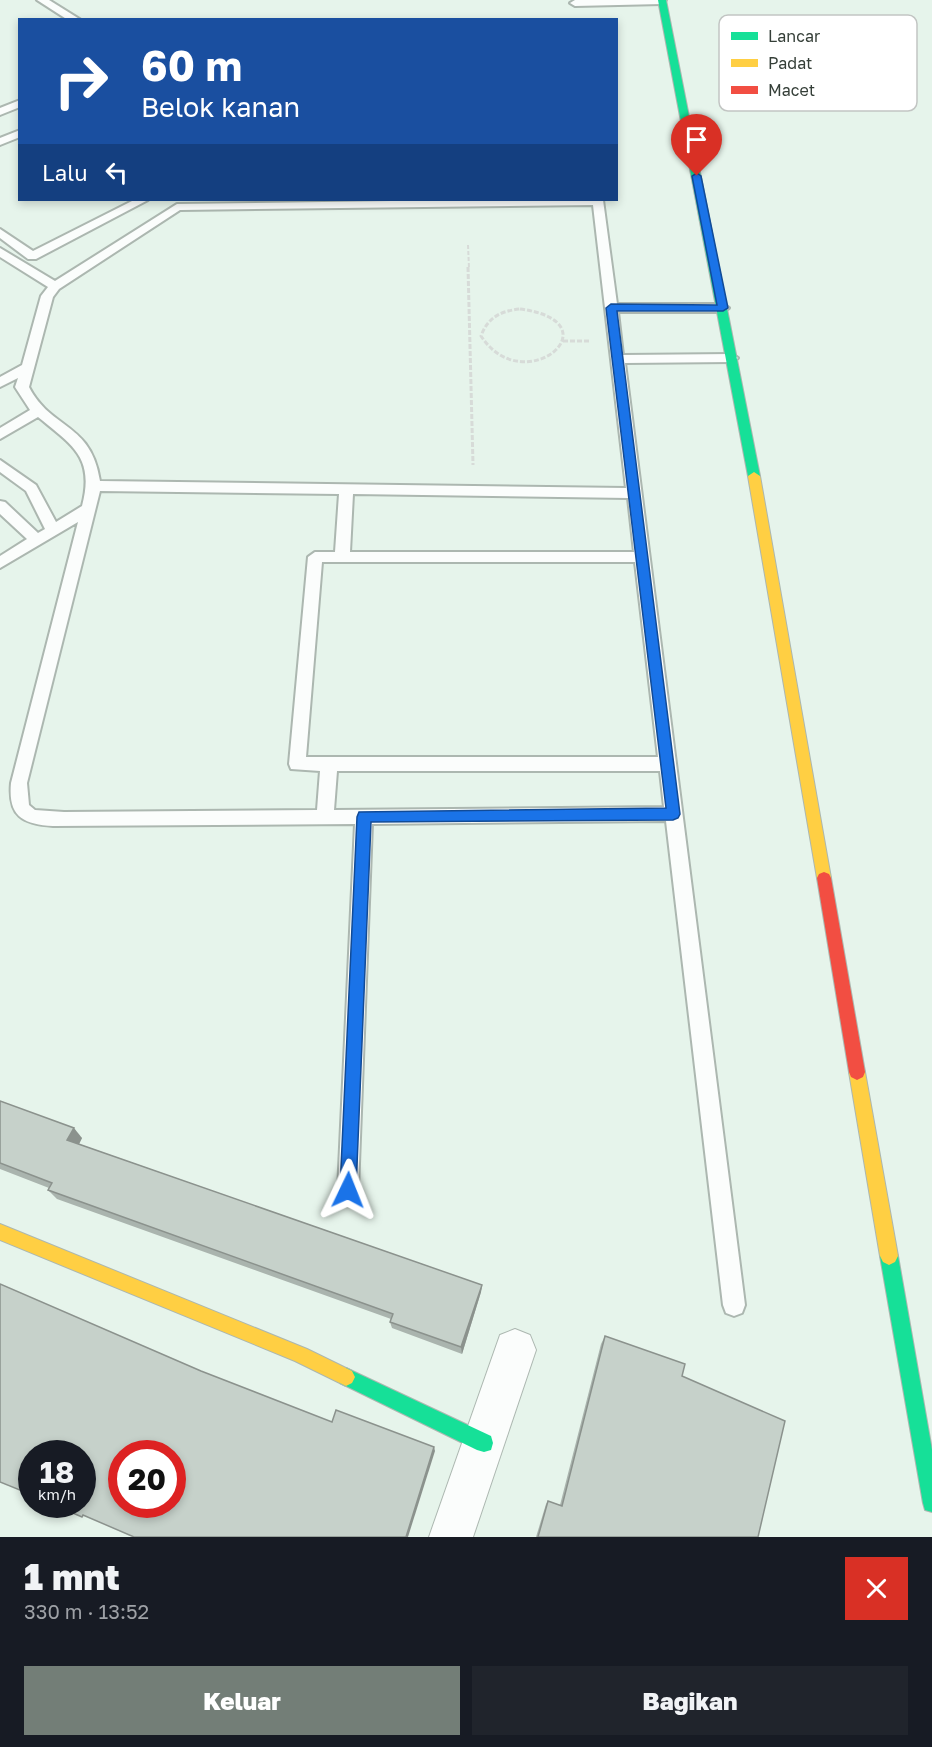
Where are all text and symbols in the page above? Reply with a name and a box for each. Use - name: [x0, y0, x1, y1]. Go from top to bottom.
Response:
- legend: [719, 15, 917, 111]
- text: Lancar: [768, 26, 820, 46]
- text: 60 m: [141, 40, 242, 90]
- icon: right: [42, 42, 120, 120]
- text: Padat: [768, 53, 812, 73]
- text: Macet: [768, 80, 815, 100]
- text: Belok kanan: [141, 91, 300, 123]
- pin: [671, 114, 722, 176]
- icon: arrive: [680, 123, 713, 156]
- icon: left: [100, 156, 133, 189]
- text: Lalu: [42, 159, 88, 186]
- position arrow: [316, 1158, 380, 1222]
- speed limit sign: 20: [108, 1440, 186, 1518]
- text: 18: [40, 1454, 74, 1490]
- text: km/h: [38, 1485, 76, 1503]
- text: 1 mnt: [24, 1555, 120, 1598]
- button: close: [845, 1557, 908, 1620]
- text: 330 m · 13:52: [24, 1599, 149, 1623]
- button: Keluar: [24, 1666, 460, 1735]
- button: Bagikan: [472, 1666, 908, 1735]

